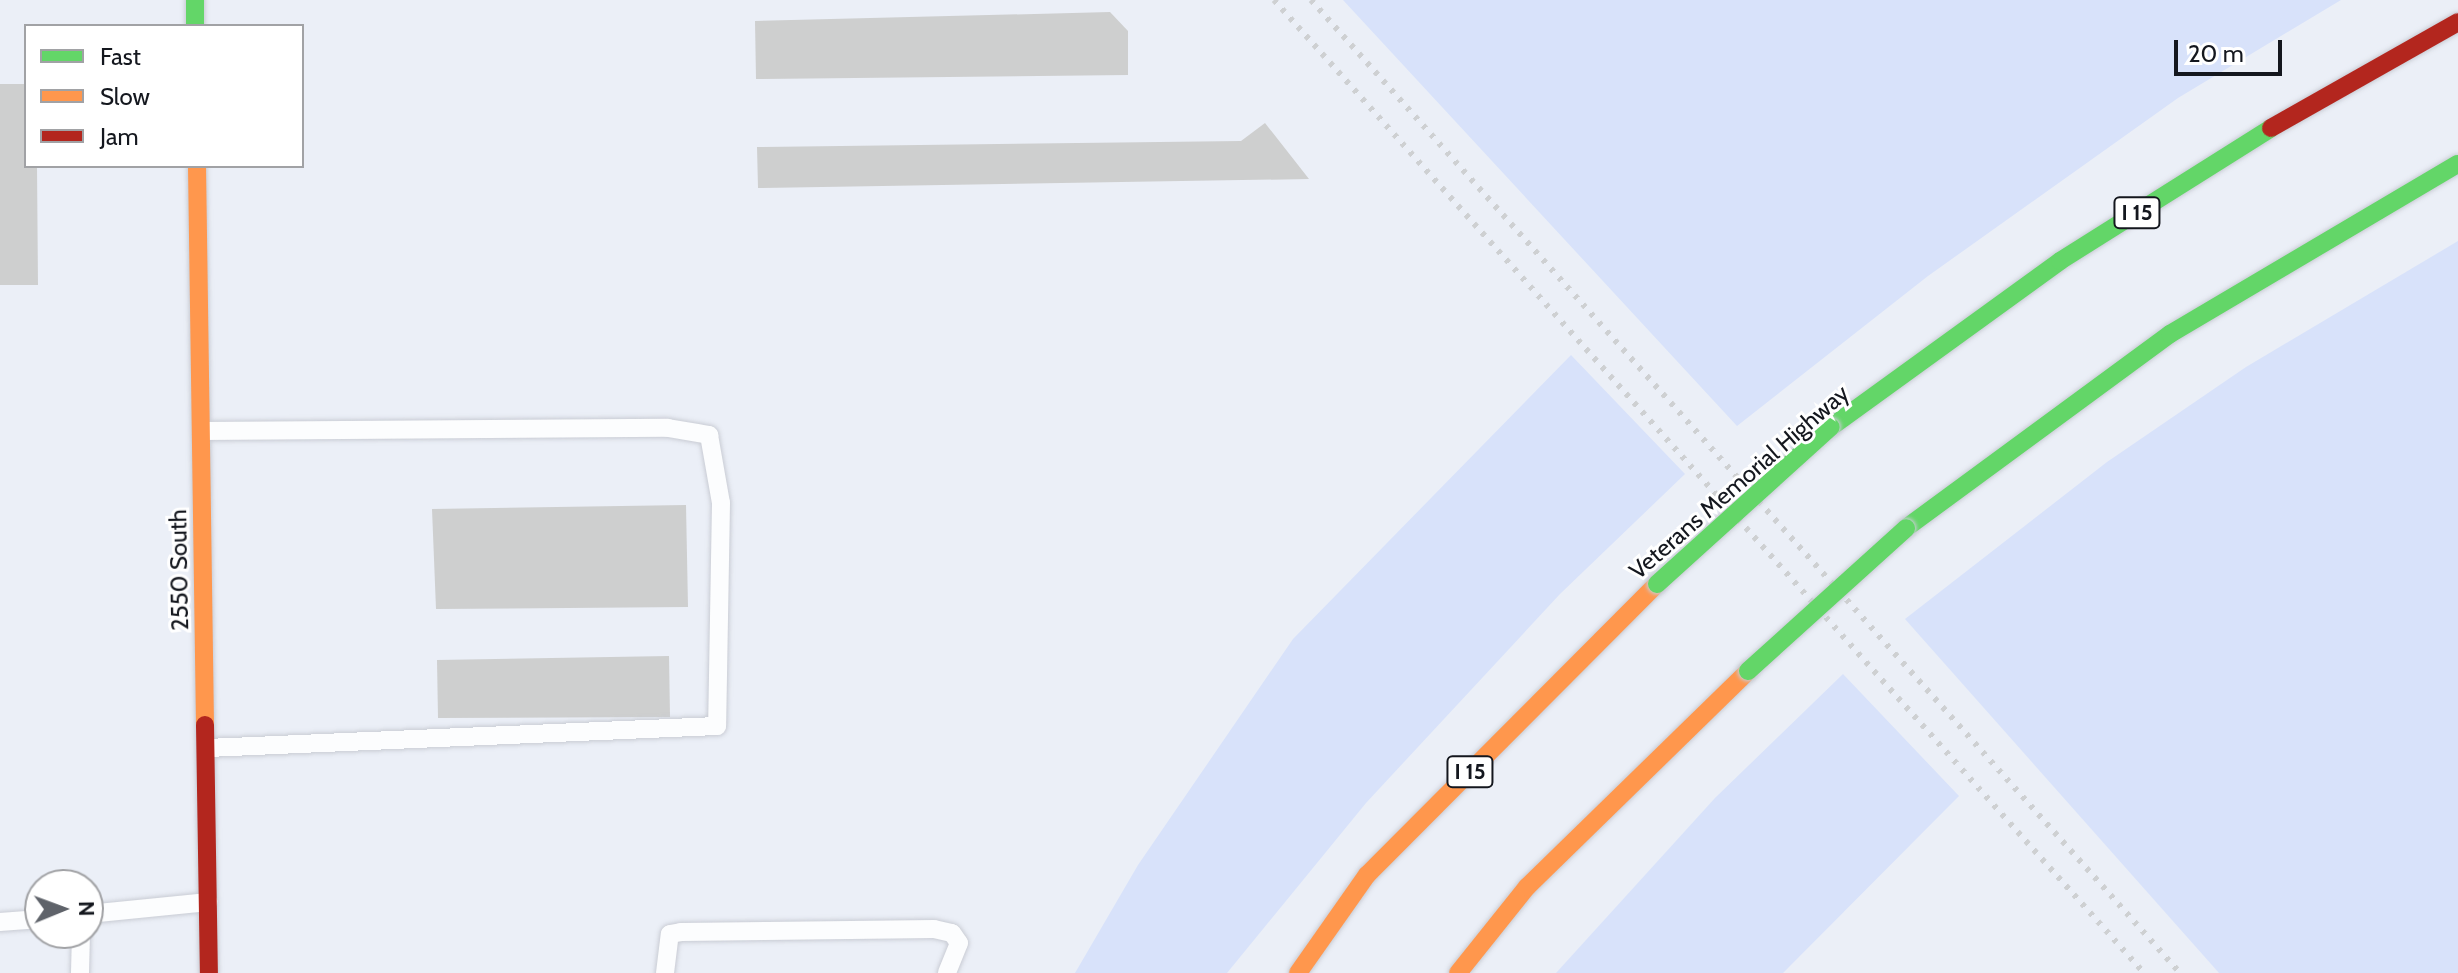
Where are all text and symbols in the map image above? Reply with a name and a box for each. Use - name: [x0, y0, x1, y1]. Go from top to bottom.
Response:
- legend: [24, 24, 304, 168]
- scale bar: [2178, 24, 2286, 74]
- text: 20 m: [2188, 39, 2244, 68]
- text: Fast: [100, 42, 141, 71]
- text: Slow: [100, 82, 150, 111]
- text: Jam: [100, 122, 138, 151]
- road number: I 15: [2113, 195, 2161, 231]
- street label: Veterans Memorial Highway: [1623, 379, 1855, 585]
- street label: 2550 South: [164, 509, 194, 631]
- road number: I 15: [1446, 754, 1494, 790]
- north arrow: [24, 869, 104, 949]
- text: N: [73, 901, 100, 917]

